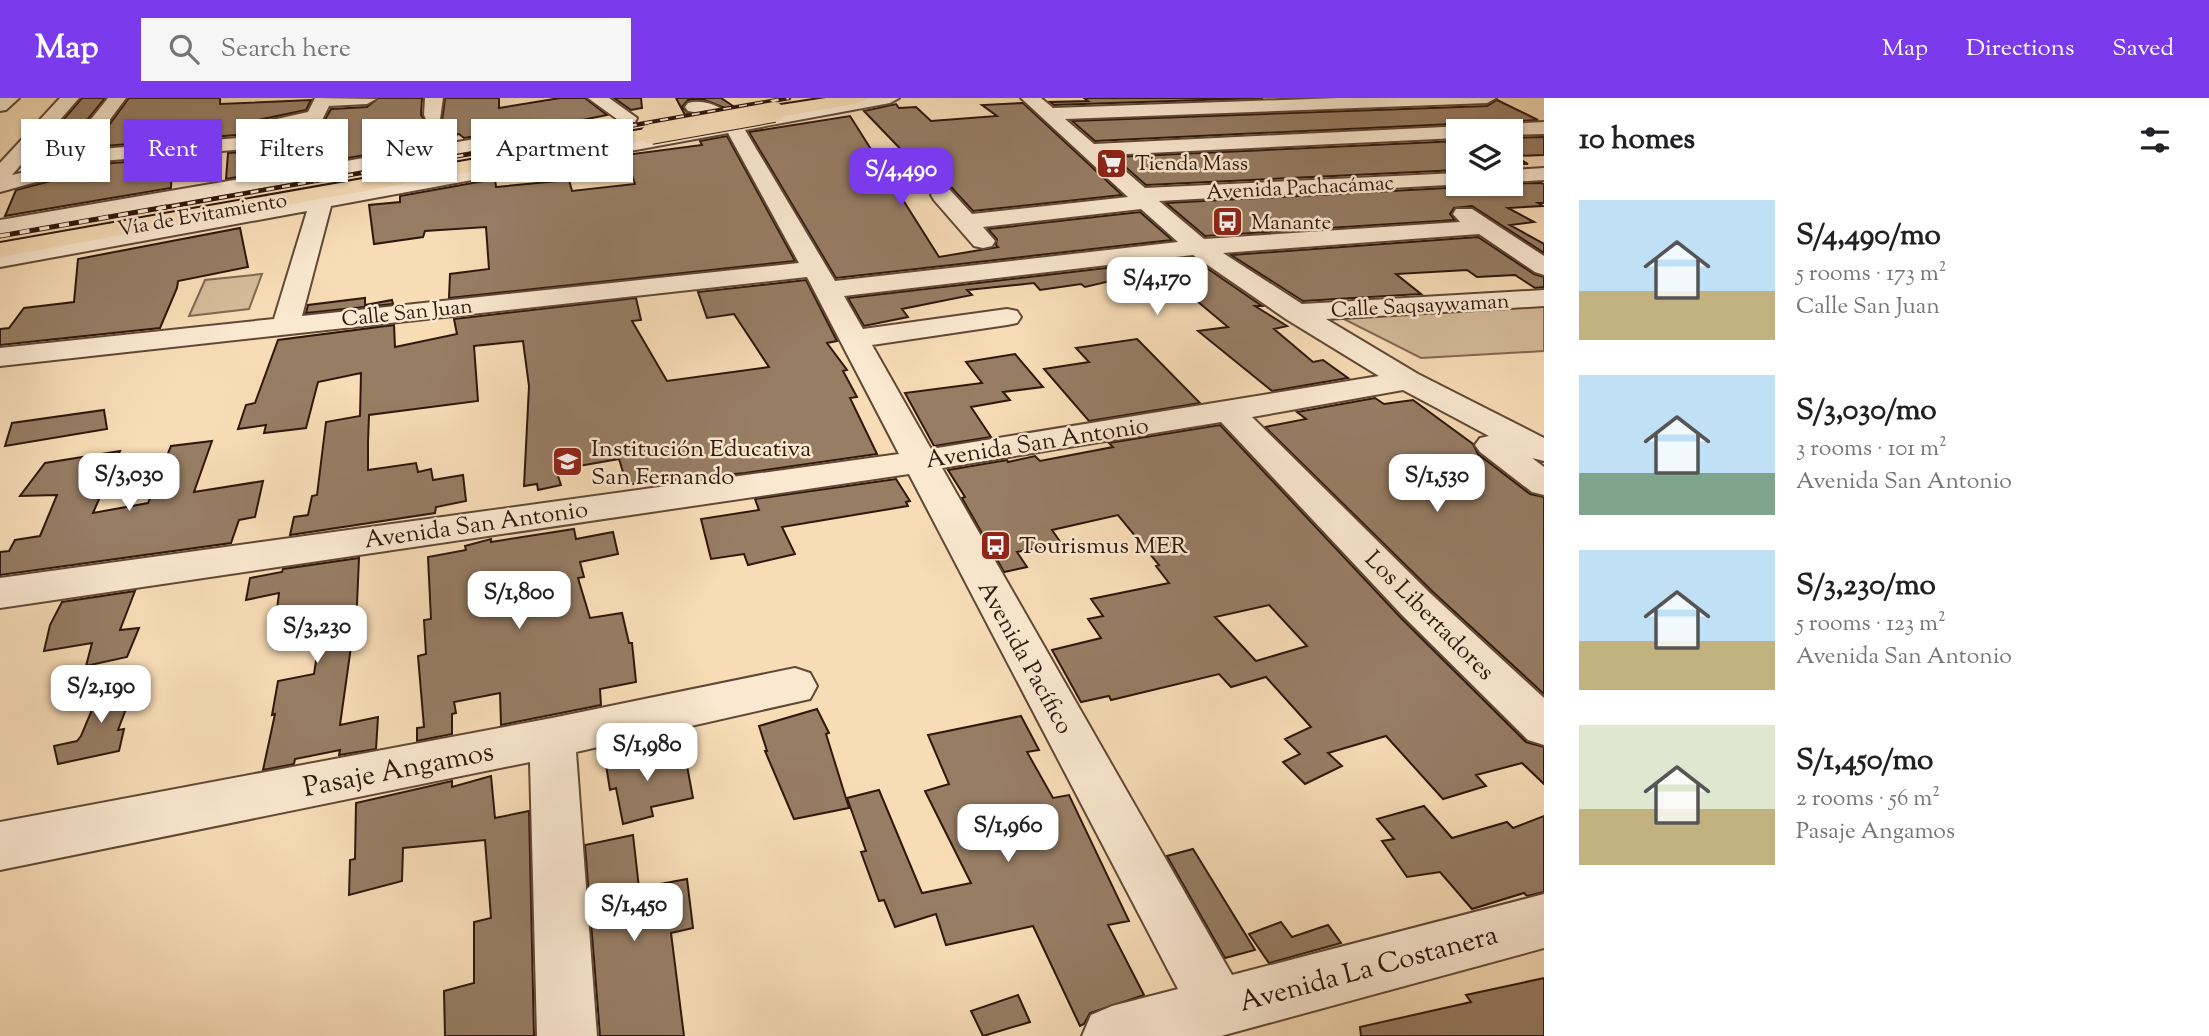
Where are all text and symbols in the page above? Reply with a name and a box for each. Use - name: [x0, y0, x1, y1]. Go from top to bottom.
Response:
- search box: [141, 18, 631, 81]
- text: Map: [35, 25, 99, 73]
- icon: search: [165, 30, 203, 68]
- text: Search here: [221, 31, 351, 68]
- text: Map: [1882, 32, 1928, 66]
- text: Directions: [1966, 32, 2074, 66]
- text: Saved: [2112, 32, 2174, 66]
- chip: Buy: [21, 119, 110, 182]
- chip: Rent: [124, 119, 222, 182]
- chip: Filters: [236, 119, 348, 182]
- chip: New: [362, 119, 457, 182]
- chip: Apartment: [471, 119, 633, 182]
- map controls: [1446, 119, 1523, 196]
- button: layers: [1446, 119, 1523, 196]
- text: 10 homes: [1579, 119, 1695, 162]
- icon: filters: [2136, 121, 2174, 159]
- supermarket icon: Tienda Mass: [1095, 146, 1129, 180]
- pin: S/4,490: [836, 148, 966, 208]
- place label: Tienda Mass: [1135, 150, 1248, 180]
- text: S/4,490: [865, 154, 937, 187]
- street label: Avenida Pachacámac: [1206, 169, 1395, 209]
- street label: Vía de Evitamiento: [115, 186, 290, 246]
- bus stop icon: Manante: [1211, 205, 1245, 239]
- place label: Manante: [1251, 209, 1331, 239]
- text: S/4,490/mo: [1796, 215, 1941, 258]
- icon: home: [1635, 228, 1719, 312]
- pin: S/4,170: [1092, 258, 1222, 317]
- text: 5 rooms · 173 m²: [1796, 258, 1947, 291]
- text: S/4,170: [1123, 263, 1191, 296]
- street label: Calle Saqsaywaman: [1330, 287, 1510, 327]
- text: Calle San Juan: [1796, 291, 1940, 324]
- street label: Calle San Juan: [340, 292, 474, 336]
- text: S/3,030/mo: [1796, 390, 1937, 433]
- icon: home: [1635, 403, 1719, 487]
- street label: Avenida San Antonio: [923, 410, 1151, 478]
- place label: Institución Educativa San Fernando: [591, 433, 811, 495]
- text: 3 rooms · 101 m²: [1796, 433, 1947, 466]
- school or university icon: Institución Educativa San Fernando: [551, 445, 585, 479]
- pin: S/3,030: [64, 454, 194, 513]
- pin: S/1,530: [1372, 454, 1502, 514]
- text: S/3,030: [94, 459, 164, 492]
- text: S/1,530: [1405, 460, 1469, 493]
- text: Avenida San Antonio: [1796, 466, 2012, 499]
- street label: Avenida San Antonio: [362, 493, 590, 558]
- bus stop icon: Tourismus MER: [979, 528, 1013, 562]
- place label: Tourismus MER: [1019, 530, 1188, 564]
- street label: Los Libertadores: [1356, 544, 1501, 689]
- text: S/3,230/mo: [1796, 565, 1936, 608]
- pin: S/1,800: [454, 572, 584, 631]
- street label: Avenida Pacífico: [968, 575, 1080, 741]
- text: S/1,800: [484, 577, 554, 610]
- icon: home: [1635, 578, 1719, 662]
- pin: S/3,230: [252, 606, 382, 665]
- text: 5 rooms · 123 m²: [1796, 608, 1946, 641]
- text: S/3,230: [283, 611, 351, 644]
- text: Avenida San Antonio: [1796, 641, 2012, 674]
- pin: S/2,190: [36, 666, 166, 725]
- text: S/2,190: [67, 671, 135, 704]
- pin: S/1,980: [582, 724, 712, 783]
- text: S/1,980: [612, 729, 682, 762]
- street label: Pasaje Angamos: [300, 733, 497, 809]
- text: S/1,450/mo: [1796, 740, 1933, 783]
- icon: home: [1635, 753, 1719, 837]
- text: 2 rooms · 56 m²: [1796, 783, 1940, 816]
- pin: S/1,960: [943, 804, 1073, 864]
- text: S/1,960: [973, 810, 1043, 843]
- text: Pasaje Angamos: [1796, 816, 1955, 849]
- pin: S/1,450: [569, 884, 699, 943]
- text: S/1,450: [601, 889, 667, 922]
- street label: Avenida La Costanera: [1235, 916, 1503, 1024]

